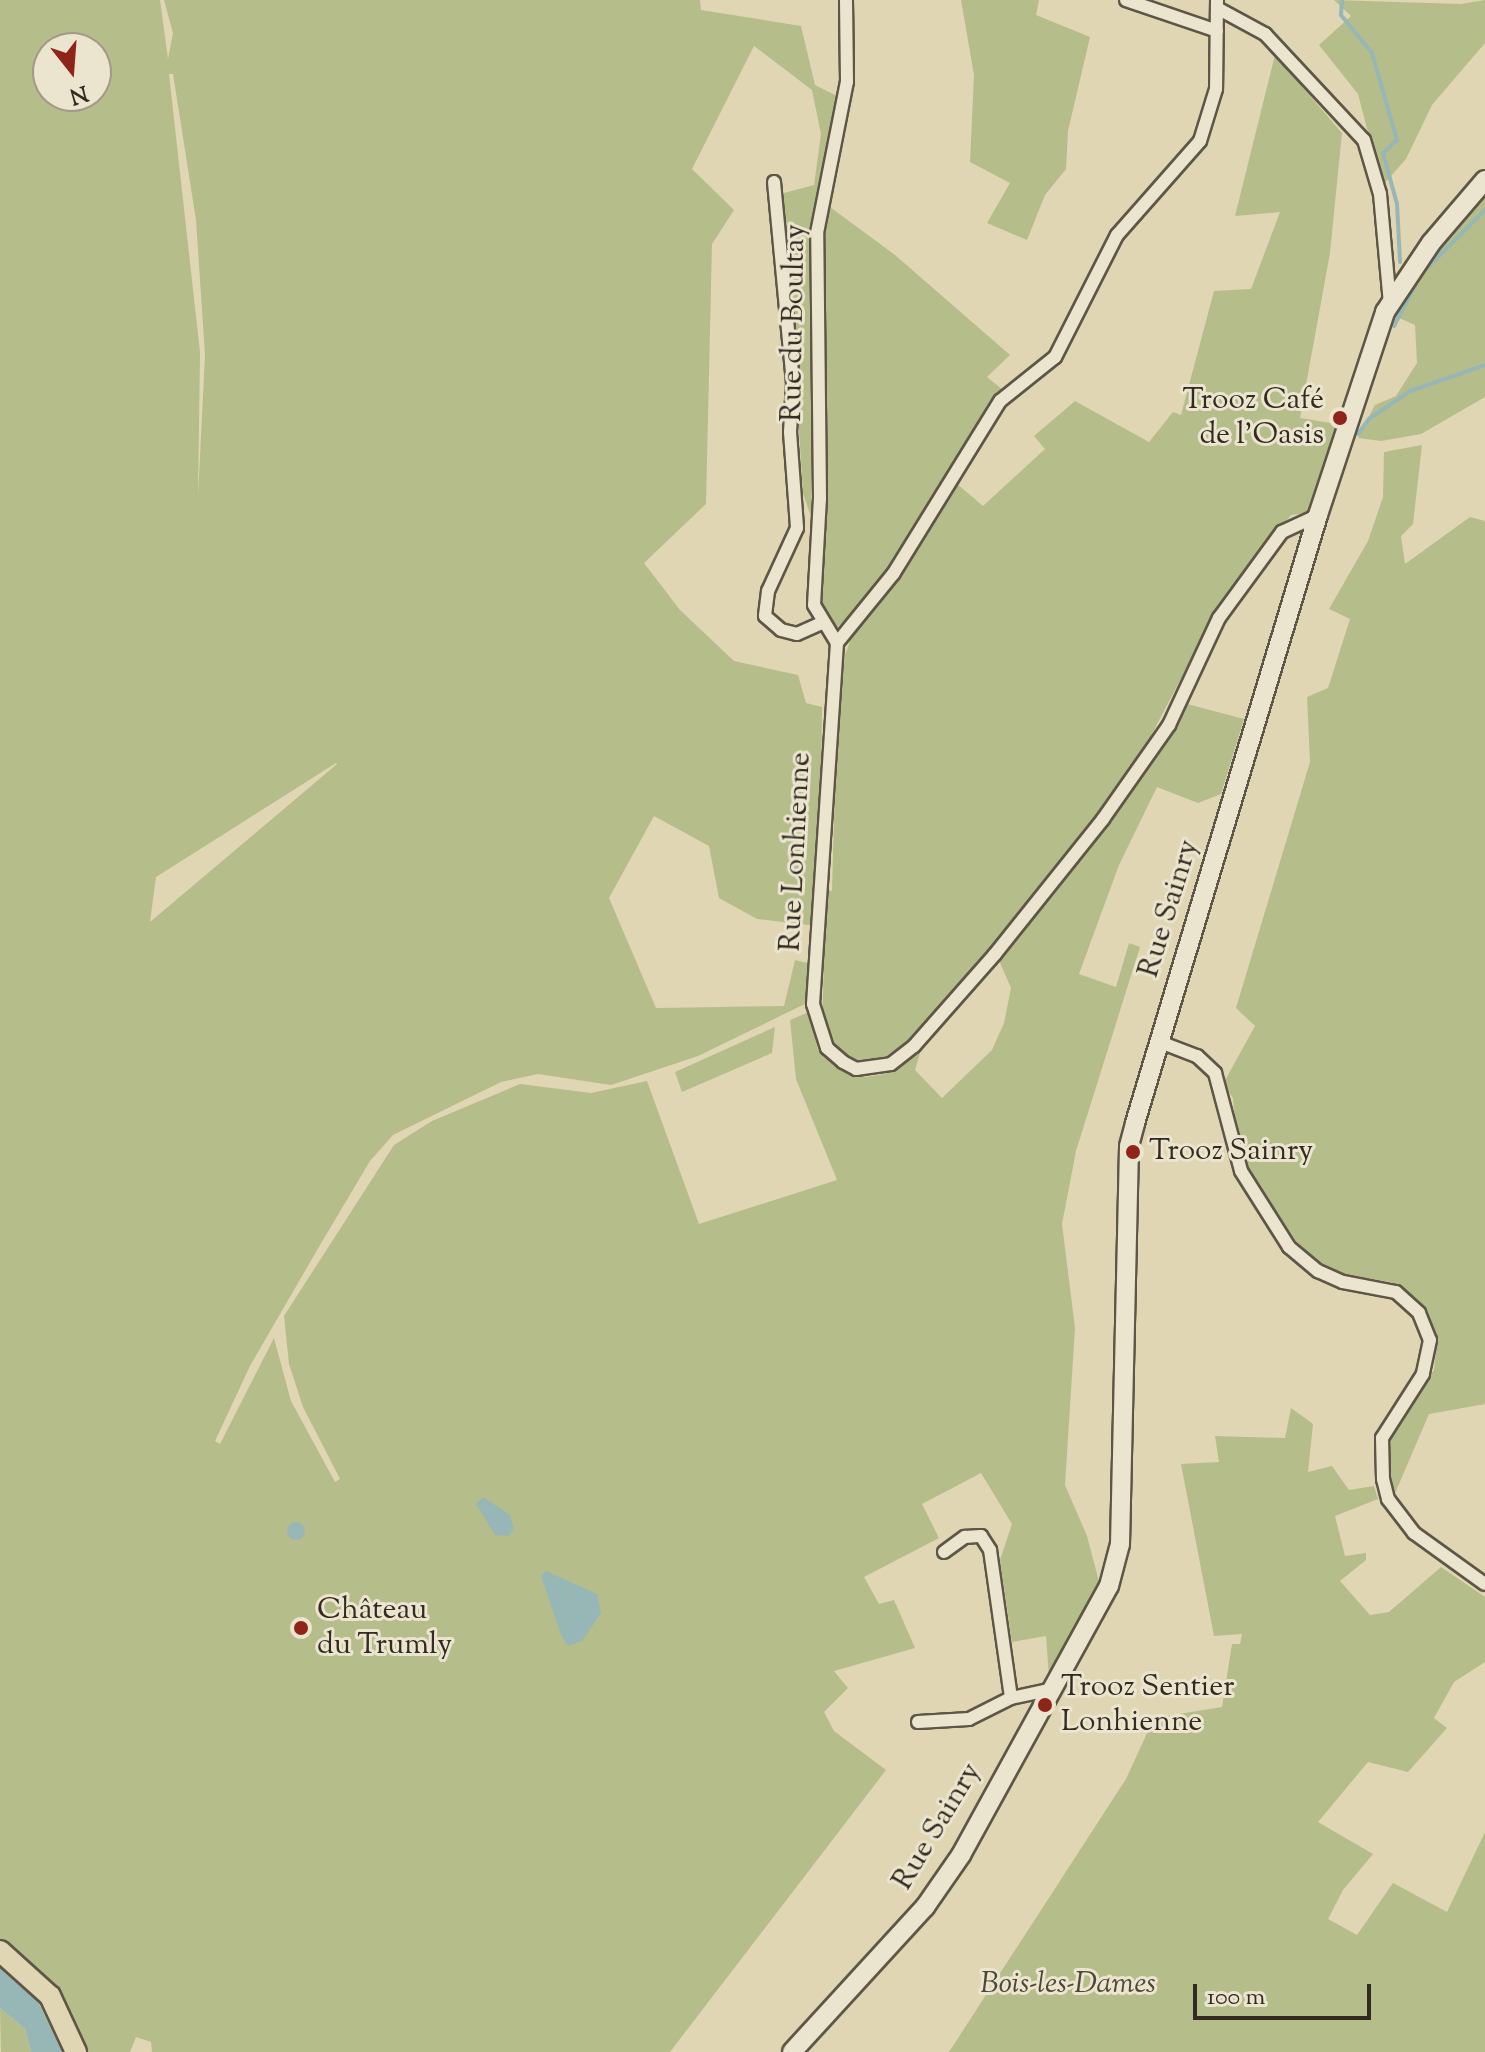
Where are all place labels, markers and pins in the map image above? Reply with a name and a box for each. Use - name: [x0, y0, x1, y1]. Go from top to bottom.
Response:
- place label: Trooz Café de l'Oasis: [1182, 383, 1324, 454]
- marker: Trooz Café de l'Oasis: [1331, 409, 1349, 427]
- place label: Trooz Sainry: [1149, 1134, 1313, 1170]
- marker: Trooz Sainry: [1124, 1143, 1142, 1161]
- place label: Château du Trumly: [317, 1593, 452, 1664]
- marker: Château du Trumly: [292, 1619, 310, 1637]
- place label: Trooz Sentier Lonhienne: [1061, 1670, 1234, 1740]
- marker: Trooz Sentier Lonhienne: [1036, 1696, 1054, 1714]

